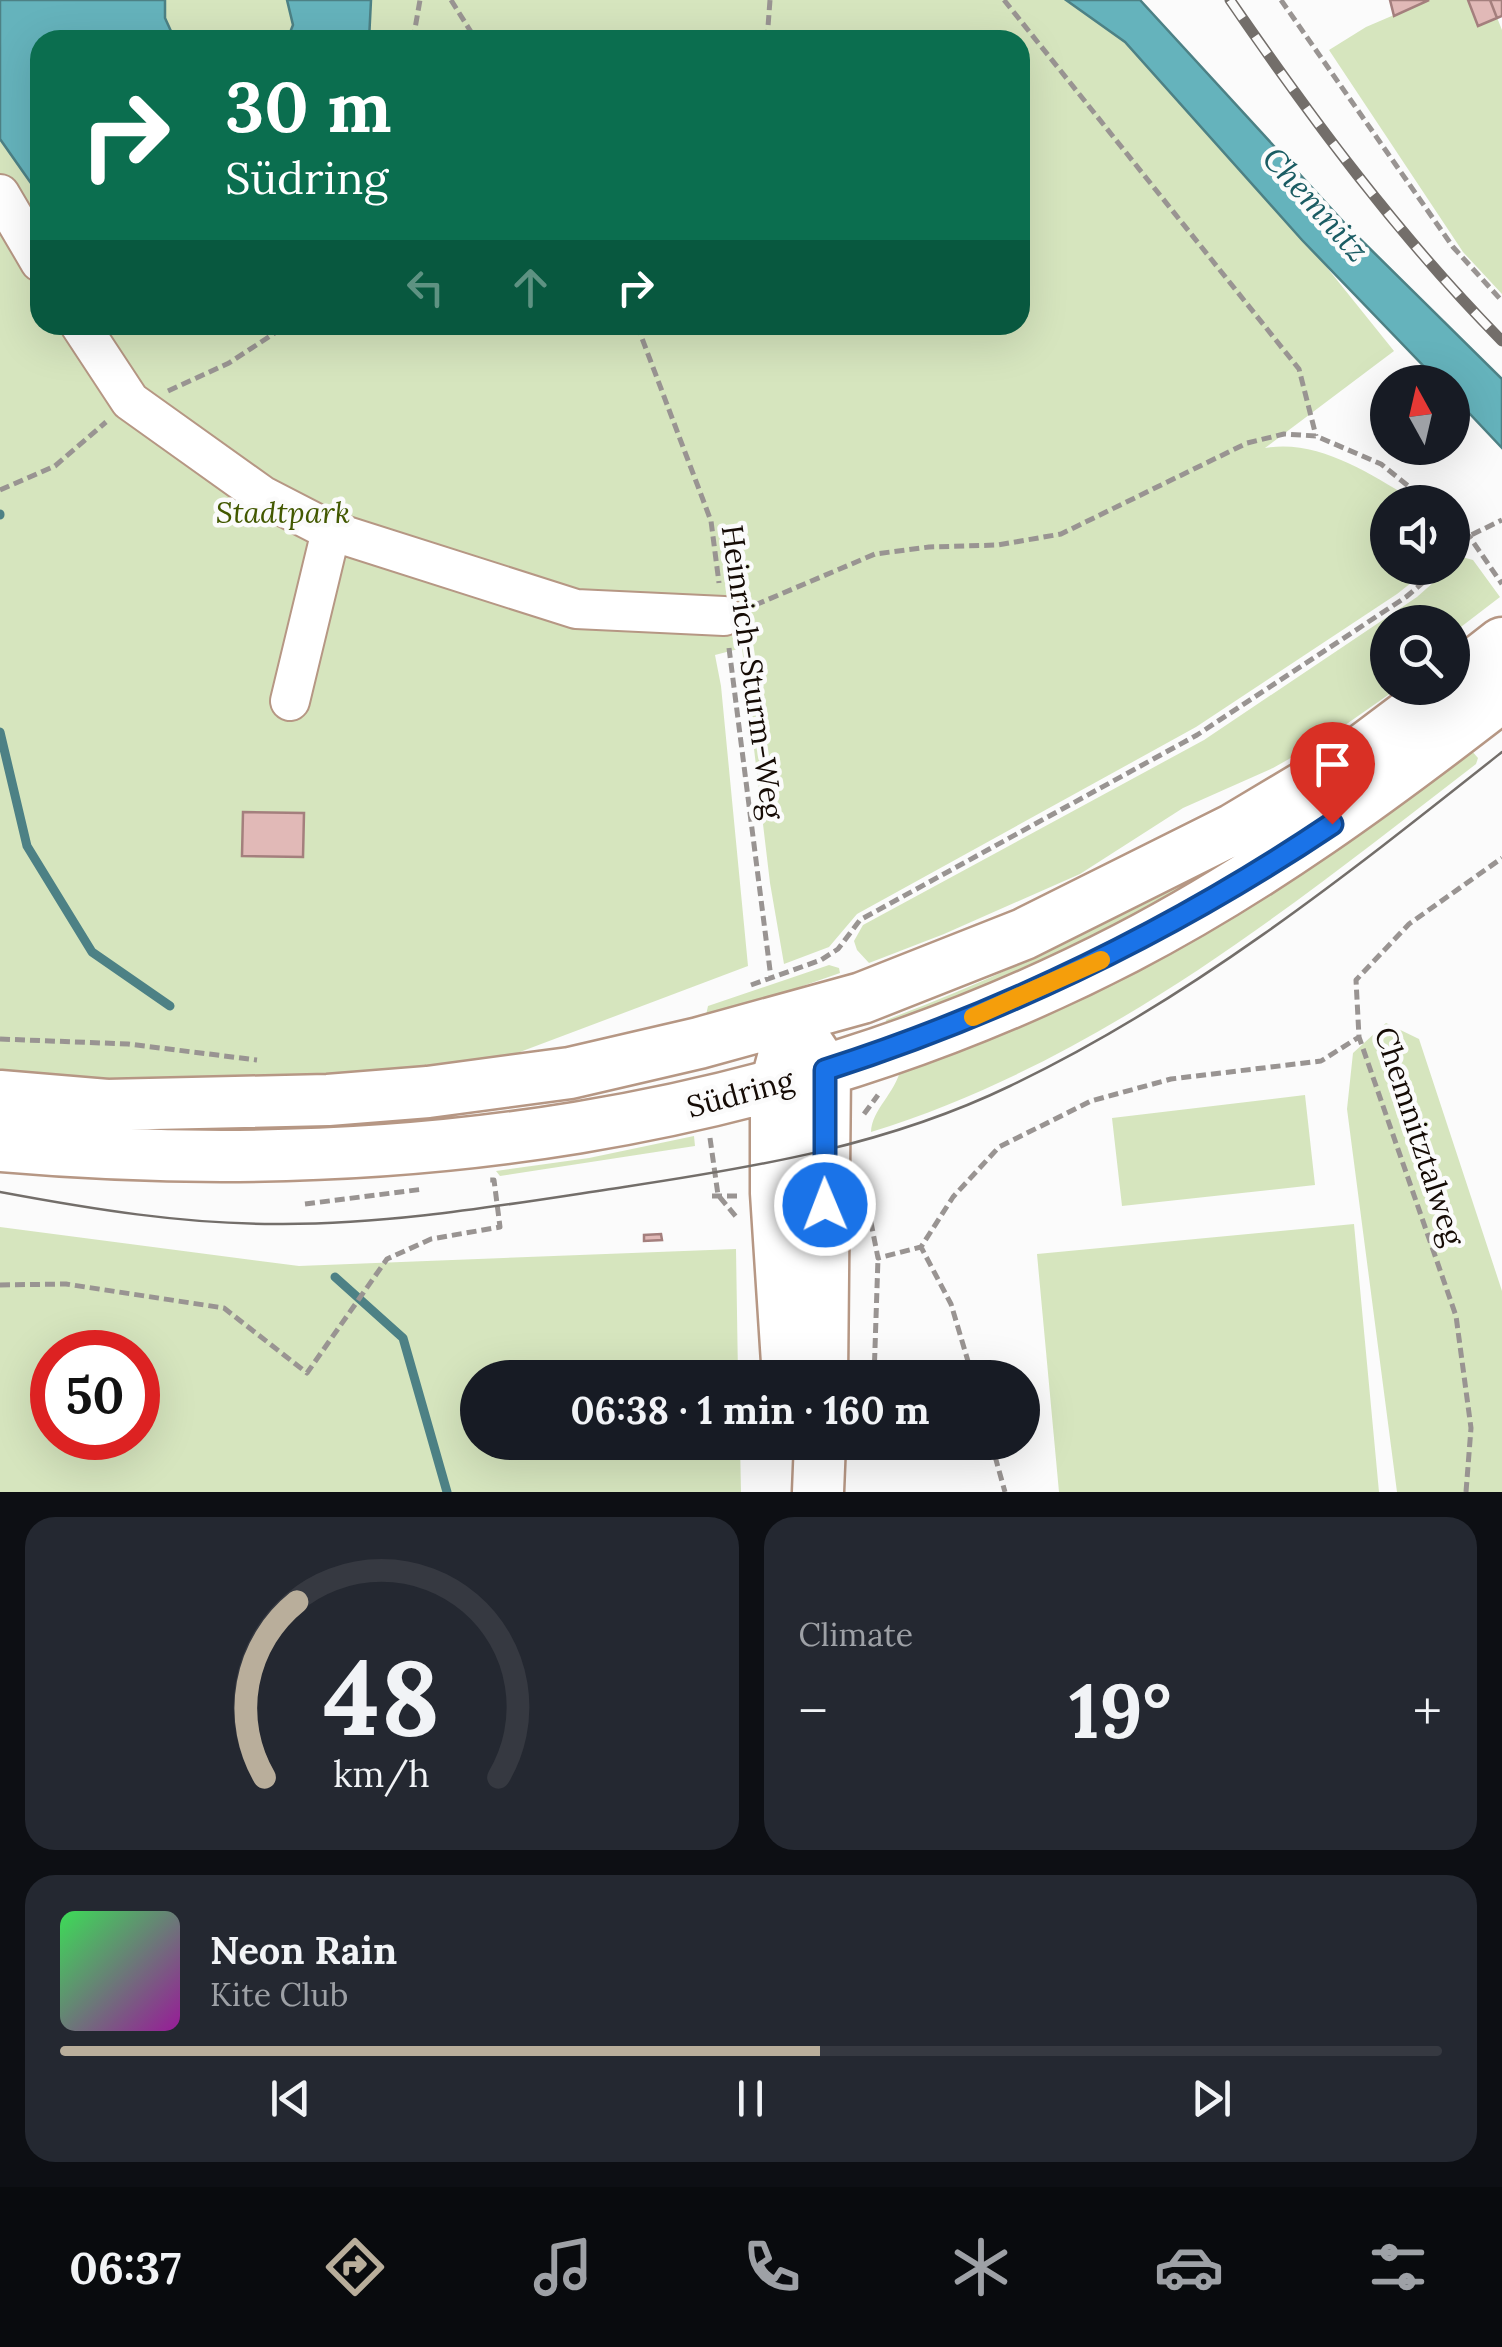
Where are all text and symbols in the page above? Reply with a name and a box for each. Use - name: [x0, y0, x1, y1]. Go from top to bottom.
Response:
- text: 30 m: [225, 62, 392, 151]
- icon: right: [60, 70, 190, 200]
- water label: Chemnitz: [1254, 138, 1378, 270]
- text: Südring: [225, 149, 388, 206]
- icon: left: [398, 260, 453, 315]
- icon: ahead: [503, 260, 558, 315]
- icon: right: [608, 260, 663, 315]
- north arrow: [1370, 365, 1470, 465]
- map controls: [1370, 365, 1470, 705]
- button: sound: [1370, 485, 1470, 585]
- park label: Stadtpark: [216, 493, 350, 531]
- street label: Heinrich-Sturm-Weg: [713, 522, 793, 823]
- button: search: [1370, 605, 1470, 705]
- pin: [1290, 722, 1375, 825]
- icon: arrive: [1305, 737, 1360, 792]
- street label: Chemnitztalweg: [1366, 1022, 1474, 1252]
- street label: Südring: [682, 1060, 799, 1126]
- position arrow: [773, 1153, 877, 1257]
- speed limit sign: 50: [30, 1330, 160, 1460]
- text: 06:38 · 1 min · 160 m: [570, 1386, 930, 1434]
- text: Climate: [799, 1614, 913, 1655]
- text: 48: [324, 1630, 440, 1763]
- text: 19°: [1069, 1663, 1171, 1759]
- text: −: [799, 1676, 828, 1746]
- text: +: [1413, 1676, 1442, 1746]
- text: km/h: [333, 1751, 430, 1797]
- text: Neon Rain: [210, 1926, 397, 1974]
- text: Kite Club: [210, 1974, 348, 2015]
- icon: previous: [263, 2071, 318, 2126]
- icon: pause: [723, 2071, 778, 2126]
- icon: next: [1184, 2071, 1239, 2126]
- icon: directions: [320, 2232, 390, 2302]
- icon: music: [528, 2232, 598, 2302]
- icon: phone: [737, 2232, 807, 2302]
- icon: climate: [946, 2232, 1016, 2302]
- icon: car: [1154, 2232, 1224, 2302]
- icon: filters: [1363, 2232, 1433, 2302]
- text: 06:37: [69, 2239, 181, 2296]

